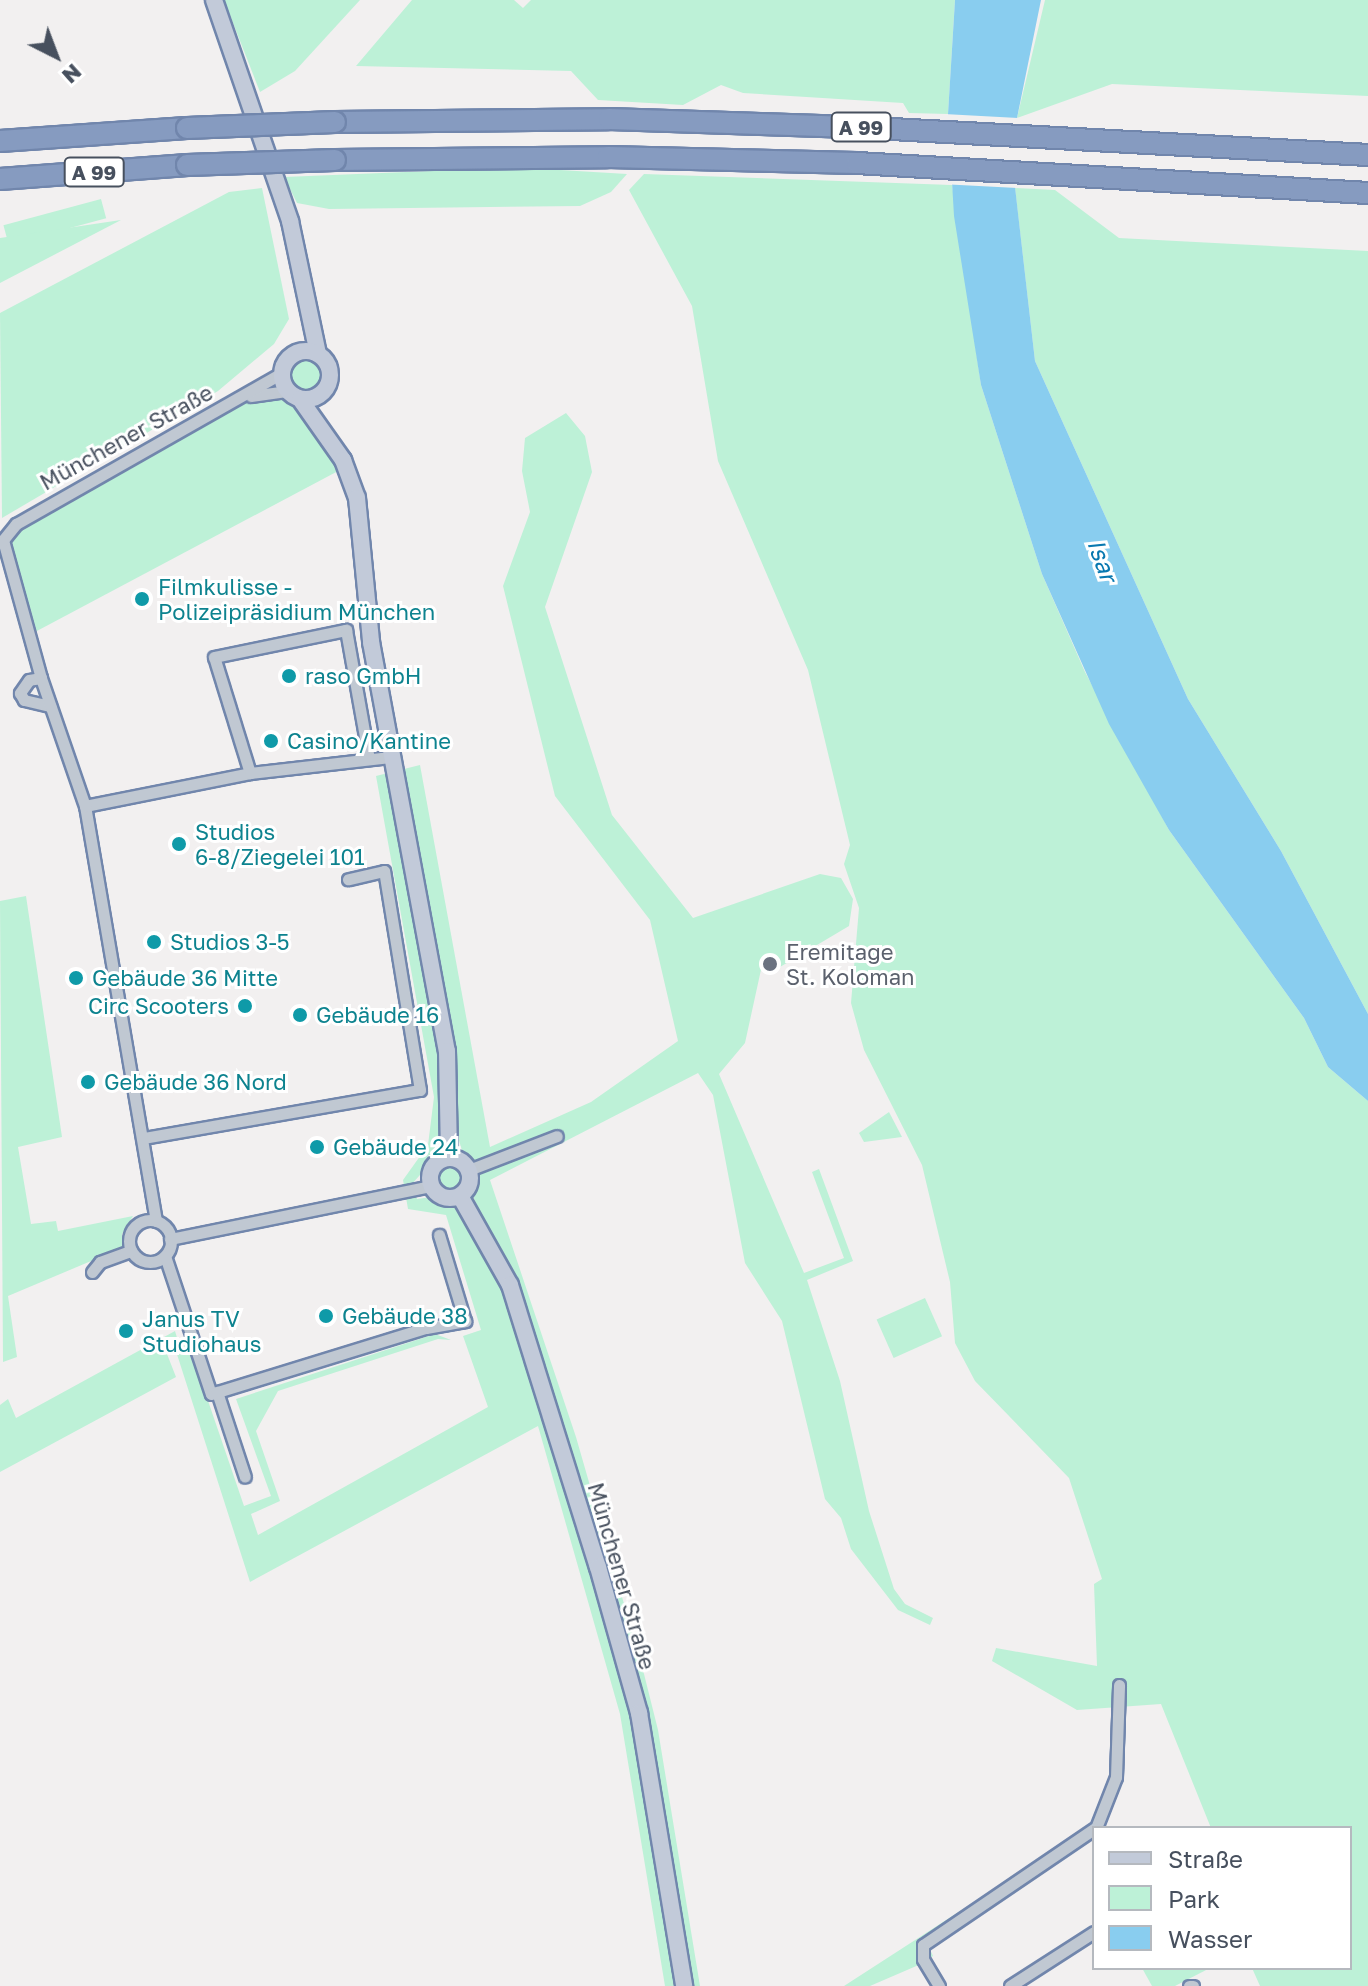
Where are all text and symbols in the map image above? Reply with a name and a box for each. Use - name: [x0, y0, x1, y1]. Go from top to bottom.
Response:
- north arrow: [16, 16, 96, 96]
- text: N: [57, 59, 88, 90]
- road number: A 99: [829, 111, 893, 143]
- road number: A 99: [62, 156, 126, 188]
- street label: Münchener Straße: [35, 379, 217, 495]
- water label: Isar: [1082, 535, 1124, 585]
- place label: Filmkulisse - Polizeipräsidium München: [158, 573, 435, 624]
- marker: Filmkulisse - Polizeipräsidium München: [133, 590, 151, 608]
- place label: raso GmbH: [305, 663, 421, 689]
- marker: raso GmbH: [280, 667, 298, 685]
- place label: Casino/Kantine: [287, 728, 451, 754]
- marker: Casino/Kantine: [262, 732, 280, 750]
- place label: Studios 6-8/Ziegelei 101: [195, 818, 365, 870]
- marker: Studios 6-8/Ziegelei 101: [170, 835, 188, 853]
- place label: Studios 3-5: [170, 929, 290, 955]
- marker: Studios 3-5: [145, 933, 163, 951]
- place label: Eremitage St. Koloman: [786, 938, 915, 990]
- marker: Eremitage St. Koloman: [761, 955, 779, 973]
- place label: Gebäude 36 Mitte: [92, 965, 278, 991]
- marker: Gebäude 36 Mitte: [67, 969, 85, 987]
- place label: Circ Scooters: [88, 993, 229, 1019]
- marker: Circ Scooters: [236, 997, 254, 1015]
- place label: Gebäude 16: [316, 1002, 439, 1028]
- marker: Gebäude 16: [291, 1006, 309, 1024]
- place label: Gebäude 36 Nord: [104, 1069, 287, 1095]
- marker: Gebäude 36 Nord: [79, 1073, 97, 1091]
- place label: Gebäude 24: [333, 1134, 459, 1160]
- marker: Gebäude 24: [308, 1138, 326, 1156]
- place label: Gebäude 38: [342, 1303, 468, 1329]
- place label: Janus TV Studiohaus: [142, 1305, 261, 1356]
- marker: Gebäude 38: [317, 1307, 335, 1325]
- marker: Janus TV Studiohaus: [117, 1322, 135, 1340]
- street label: Münchener Straße: [583, 1480, 661, 1672]
- legend: [1092, 1826, 1352, 1970]
- text: Straße: [1168, 1844, 1243, 1873]
- text: Park: [1168, 1884, 1220, 1913]
- text: Wasser: [1168, 1924, 1252, 1953]

